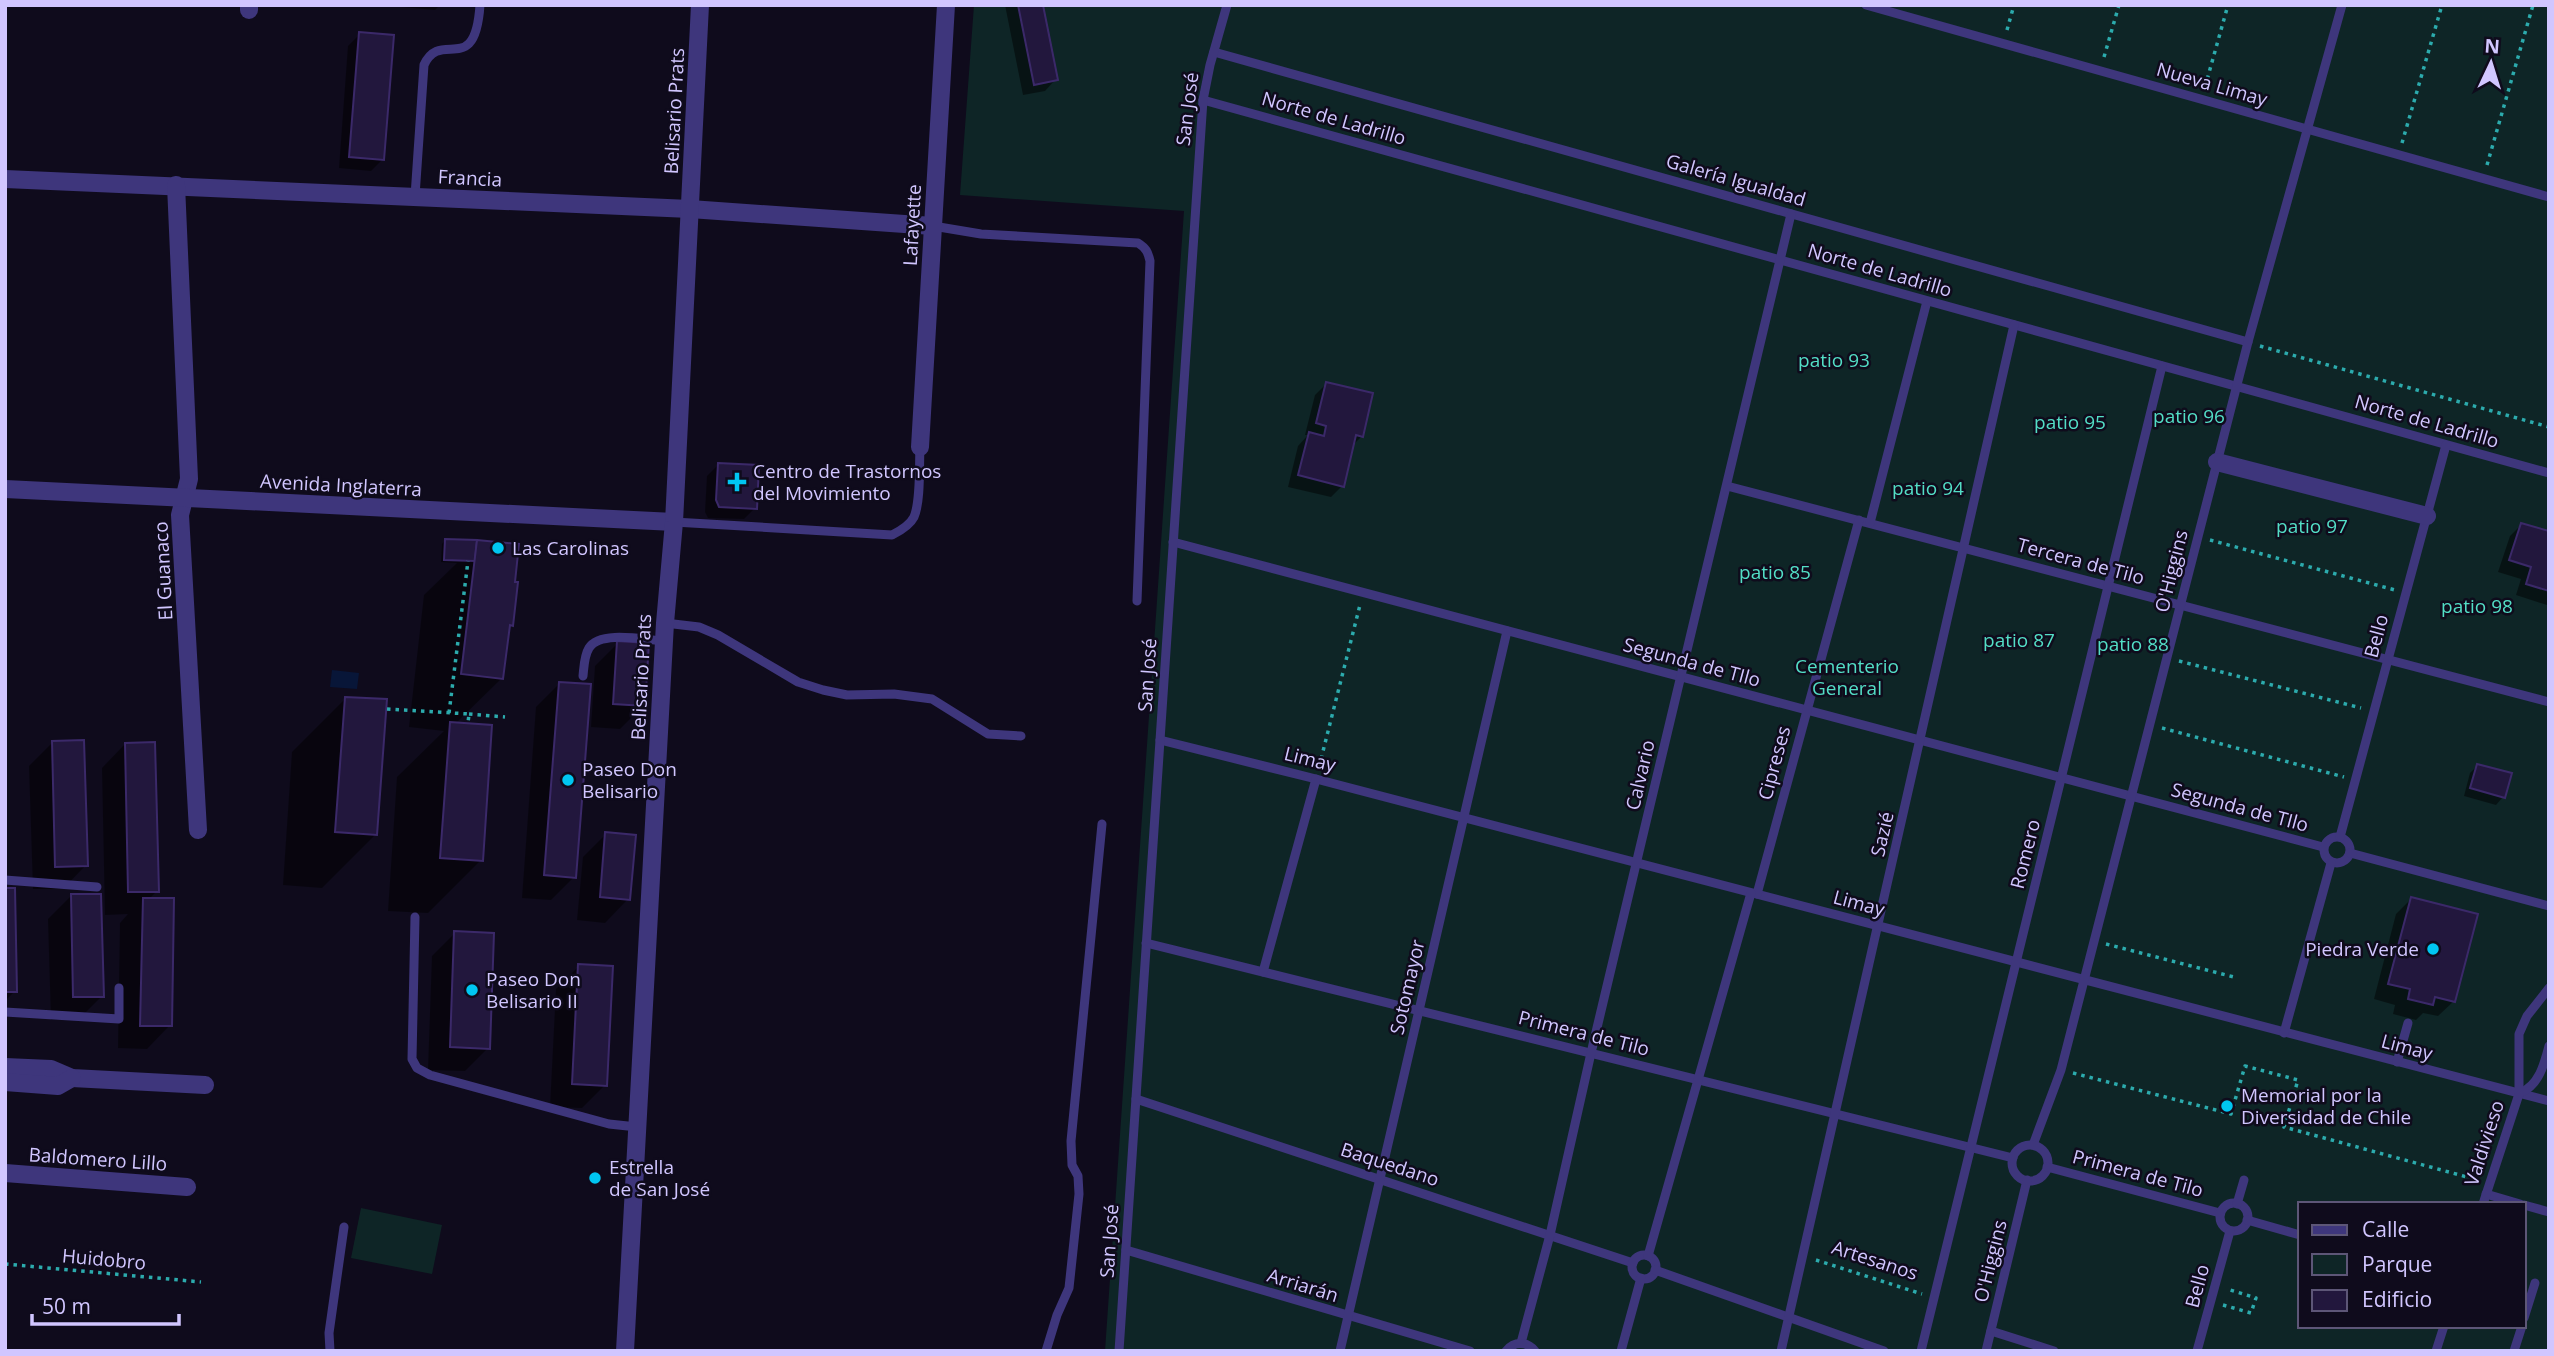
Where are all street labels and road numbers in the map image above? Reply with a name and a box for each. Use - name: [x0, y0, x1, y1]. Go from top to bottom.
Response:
- street label: Belisario Prats: [658, 47, 690, 175]
- street label: Nueva Limay: [2154, 56, 2271, 112]
- street label: San José: [1170, 71, 1204, 147]
- street label: Norte de Ladrillo: [1259, 85, 1409, 151]
- street label: Galería Igualdad: [1663, 148, 1809, 212]
- street label: Francia: [437, 163, 503, 193]
- street label: Lafayette: [897, 183, 927, 267]
- street label: Norte de Ladrillo: [1805, 237, 1955, 303]
- street label: Norte de Ladrillo: [2352, 388, 2502, 454]
- street label: Avenida Inglaterra: [259, 468, 423, 502]
- street label: El Guanaco: [147, 521, 179, 621]
- street label: O'Higgins: [2148, 527, 2194, 615]
- street label: Tercera de Tilo: [2015, 532, 2147, 590]
- street label: Bello: [2358, 611, 2394, 661]
- street label: Belisario Prats: [625, 613, 657, 741]
- street label: Segunda de TIlo: [1621, 631, 1763, 693]
- street label: San José: [1131, 637, 1163, 713]
- street label: Cipreses: [1752, 723, 1796, 803]
- street label: Calvario: [1619, 737, 1661, 813]
- street label: Limay: [1281, 740, 1339, 778]
- street label: Segunda de TIlo: [2169, 776, 2311, 838]
- street label: Sazié: [1864, 809, 1900, 859]
- street label: Romero: [2004, 817, 2046, 891]
- street label: Limay: [1830, 884, 1888, 922]
- street label: Sotomayor: [1383, 937, 1431, 1037]
- street label: Primera de Tilo: [1516, 1004, 1652, 1062]
- street label: Limay: [2378, 1028, 2436, 1066]
- street label: Valdivieso: [2458, 1097, 2510, 1189]
- street label: Baquedano: [1337, 1136, 1443, 1192]
- street label: Baldomero Lillo: [28, 1141, 168, 1177]
- street label: Primera de Tilo: [2070, 1143, 2206, 1203]
- street label: San José: [1093, 1203, 1125, 1279]
- street label: O'Higgins: [1967, 1217, 2013, 1305]
- street label: Artesanos: [1829, 1234, 1921, 1286]
- street label: Huidobro: [61, 1242, 147, 1276]
- street label: Bello: [2179, 1261, 2215, 1311]
- street label: Arriarán: [1264, 1262, 1342, 1308]

